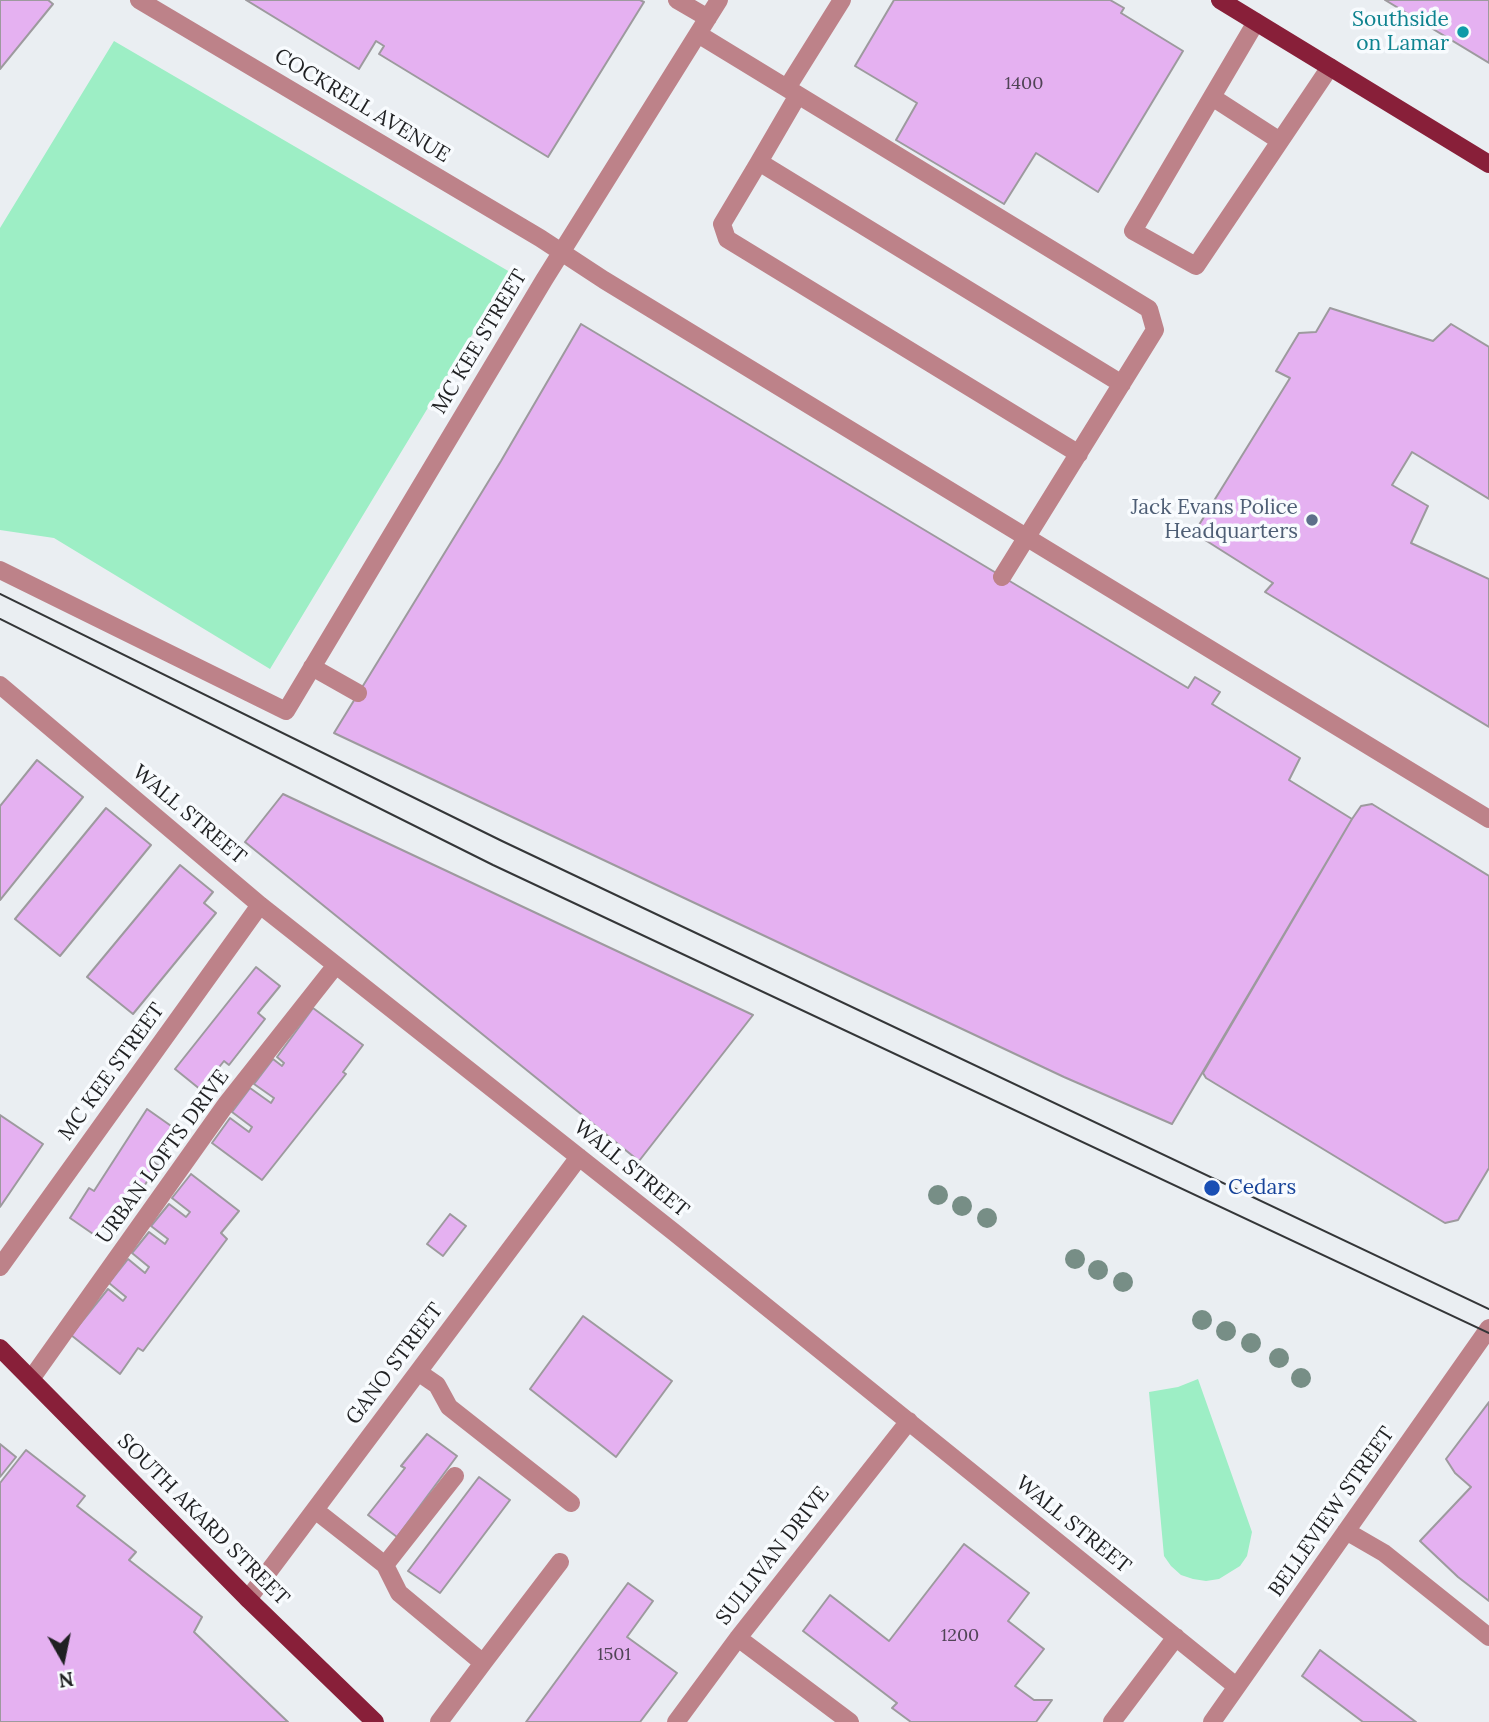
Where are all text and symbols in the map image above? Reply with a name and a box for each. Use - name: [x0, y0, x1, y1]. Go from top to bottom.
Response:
- place label: Southside on Lamar: [1352, 7, 1449, 57]
- marker: Southside on Lamar: [1455, 24, 1471, 40]
- street label: COCKRELL AVENUE: [270, 44, 454, 168]
- house number: 1400: [1005, 73, 1043, 95]
- street label: MC KEE STREET: [427, 265, 533, 419]
- place label: Jack Evans Police Headquarters: [1131, 495, 1298, 545]
- marker: Jack Evans Police Headquarters: [1304, 512, 1320, 528]
- street label: WALL STREET: [127, 760, 251, 870]
- street label: MC KEE STREET: [54, 998, 170, 1146]
- street label: URBAN LOFTS DRIVE: [91, 1065, 235, 1249]
- street label: WALL STREET: [568, 1115, 694, 1223]
- place label: Cedars: [1228, 1175, 1296, 1201]
- marker: Cedars: [1202, 1178, 1222, 1198]
- street label: GANO STREET: [341, 1298, 449, 1430]
- street label: BELLEVIEW STREET: [1264, 1422, 1400, 1602]
- street label: SOUTH AKARD STREET: [112, 1429, 294, 1611]
- street label: WALL STREET: [1010, 1471, 1136, 1579]
- street label: SULLIVAN DRIVE: [711, 1482, 835, 1630]
- north arrow: [28, 1624, 98, 1694]
- house number: 1200: [941, 1625, 979, 1647]
- house number: 1501: [597, 1644, 631, 1666]
- text: N: [57, 1667, 75, 1693]

